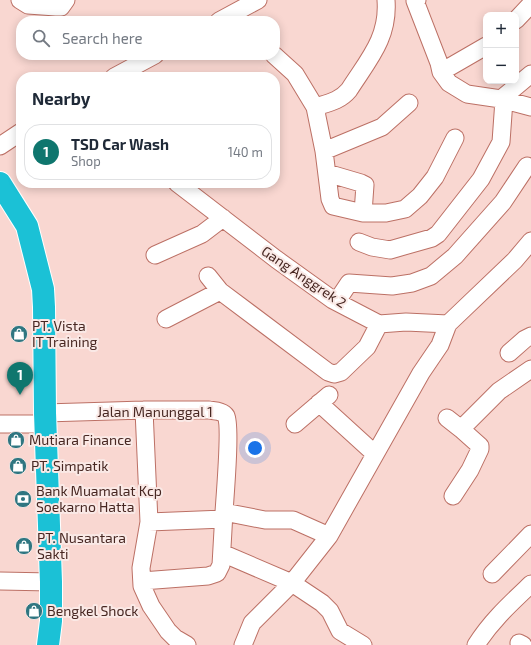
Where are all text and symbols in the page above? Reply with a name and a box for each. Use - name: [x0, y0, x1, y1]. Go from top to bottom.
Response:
- map controls: [483, 12, 519, 84]
- button: +: [483, 12, 519, 48]
- search box: [16, 16, 280, 60]
- icon: search: [30, 27, 52, 49]
- text: Search here: [62, 29, 143, 47]
- button: −: [483, 48, 519, 84]
- text: Nearby: [32, 88, 90, 108]
- text: TSD Car Wash: [71, 135, 169, 153]
- text: 1: [43, 144, 49, 160]
- text: 140 m: [228, 144, 263, 160]
- text: Shop: [71, 153, 101, 169]
- street label: Gang Anggrek 2: [259, 242, 350, 311]
- place label: PT. Vista IT Training: [32, 317, 98, 350]
- shop icon: PT. Vista IT Training: [9, 324, 29, 344]
- pin: 1: [7, 362, 33, 395]
- street label: Jalan Manunggal 1: [97, 403, 213, 420]
- shop icon: Mutiara Finance: [6, 430, 26, 450]
- place label: Mutiara Finance: [29, 431, 131, 448]
- your location: [245, 438, 265, 458]
- shop icon: PT. Simpatik: [8, 456, 28, 476]
- place label: PT. Simpatik: [31, 457, 108, 474]
- place label: Bank Muamalat Kcp Soekarno Hatta: [36, 482, 162, 515]
- bank icon: Bank Muamalat Kcp Soekarno Hatta: [13, 489, 33, 509]
- place label: PT. Nusantara Sakti: [37, 529, 126, 562]
- shop icon: PT. Nusantara Sakti: [14, 536, 34, 556]
- shop icon: Bengkel Shock: [24, 601, 44, 621]
- place label: Bengkel Shock: [47, 602, 138, 619]

